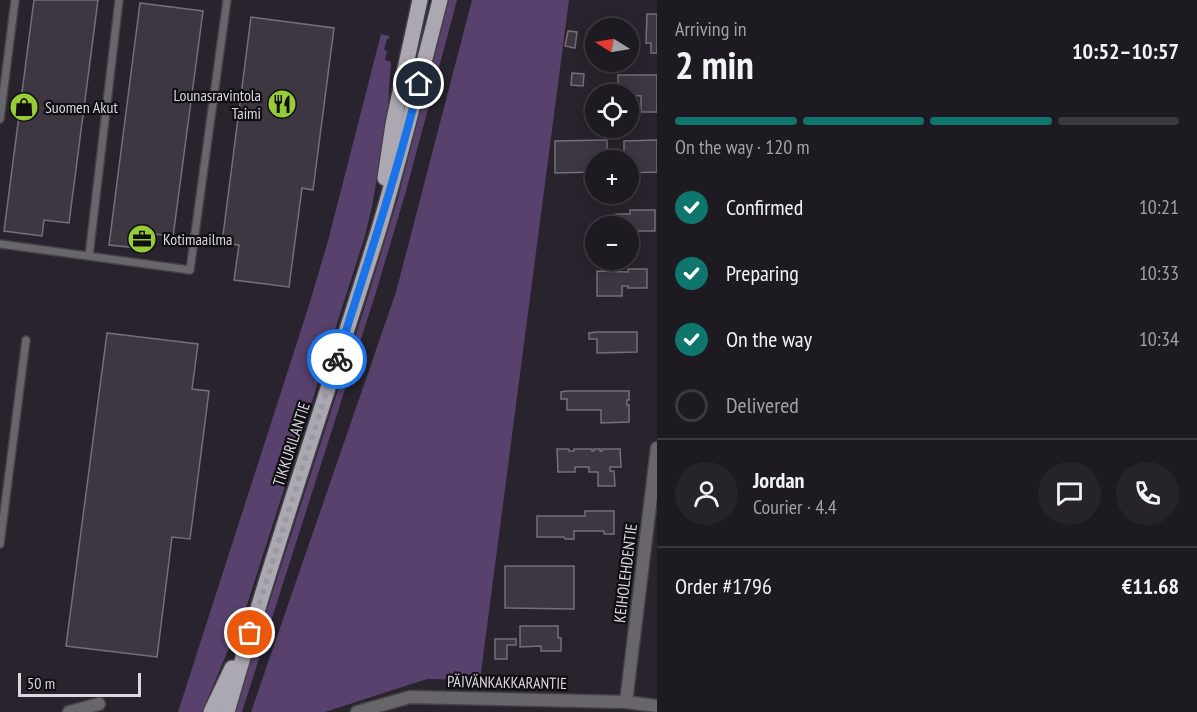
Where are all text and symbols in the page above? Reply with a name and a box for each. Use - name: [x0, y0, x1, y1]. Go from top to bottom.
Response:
- text: Arriving in: [675, 16, 747, 42]
- north arrow: [585, 18, 639, 72]
- map controls: [585, 18, 639, 270]
- text: 10:52–10:57: [1072, 37, 1179, 65]
- text: 2 min: [675, 39, 754, 90]
- pin: [393, 58, 444, 109]
- icon: home: [402, 67, 435, 100]
- button: locate: [585, 84, 639, 138]
- place label: Lounasravintola Taimi: [174, 85, 261, 123]
- restaurant icon: Lounasravintola Taimi: [266, 88, 298, 120]
- shop icon: Suomen Akut: [8, 91, 40, 123]
- place label: Suomen Akut: [45, 97, 118, 117]
- text: On the way · 120 m: [675, 134, 810, 160]
- button: +: [585, 150, 639, 204]
- icon: check: [675, 191, 708, 224]
- text: Confirmed: [726, 193, 803, 221]
- text: 10:21: [1139, 194, 1179, 220]
- button: −: [585, 216, 639, 270]
- office icon: Kotimaailma: [126, 223, 158, 255]
- place label: Kotimaailma: [163, 229, 232, 249]
- icon: check: [675, 257, 708, 290]
- text: Preparing: [726, 259, 799, 287]
- text: 10:33: [1139, 260, 1179, 286]
- icon: check: [675, 323, 708, 356]
- text: On the way: [726, 325, 812, 353]
- text: 10:34: [1139, 326, 1179, 352]
- courier: [307, 329, 367, 389]
- icon: bike: [321, 343, 354, 376]
- text: Delivered: [726, 391, 799, 419]
- street label: TIKKURILANTIE: [268, 399, 314, 488]
- button: person: [675, 462, 738, 525]
- button: chat: [1038, 462, 1101, 525]
- button: phone: [1116, 462, 1179, 525]
- text: Jordan: [753, 466, 804, 494]
- text: Courier · 4.4: [753, 494, 837, 520]
- street label: KEIHOLEHDENTIE: [609, 522, 641, 624]
- text: Order #1796: [675, 572, 772, 600]
- text: €11.68: [1122, 572, 1179, 600]
- pin: [224, 607, 275, 658]
- icon: bag: [233, 616, 266, 649]
- scale bar: [18, 670, 141, 698]
- street label: PÄIVÄNKAKKARANTIE: [447, 671, 567, 693]
- text: 50 m: [27, 673, 55, 693]

